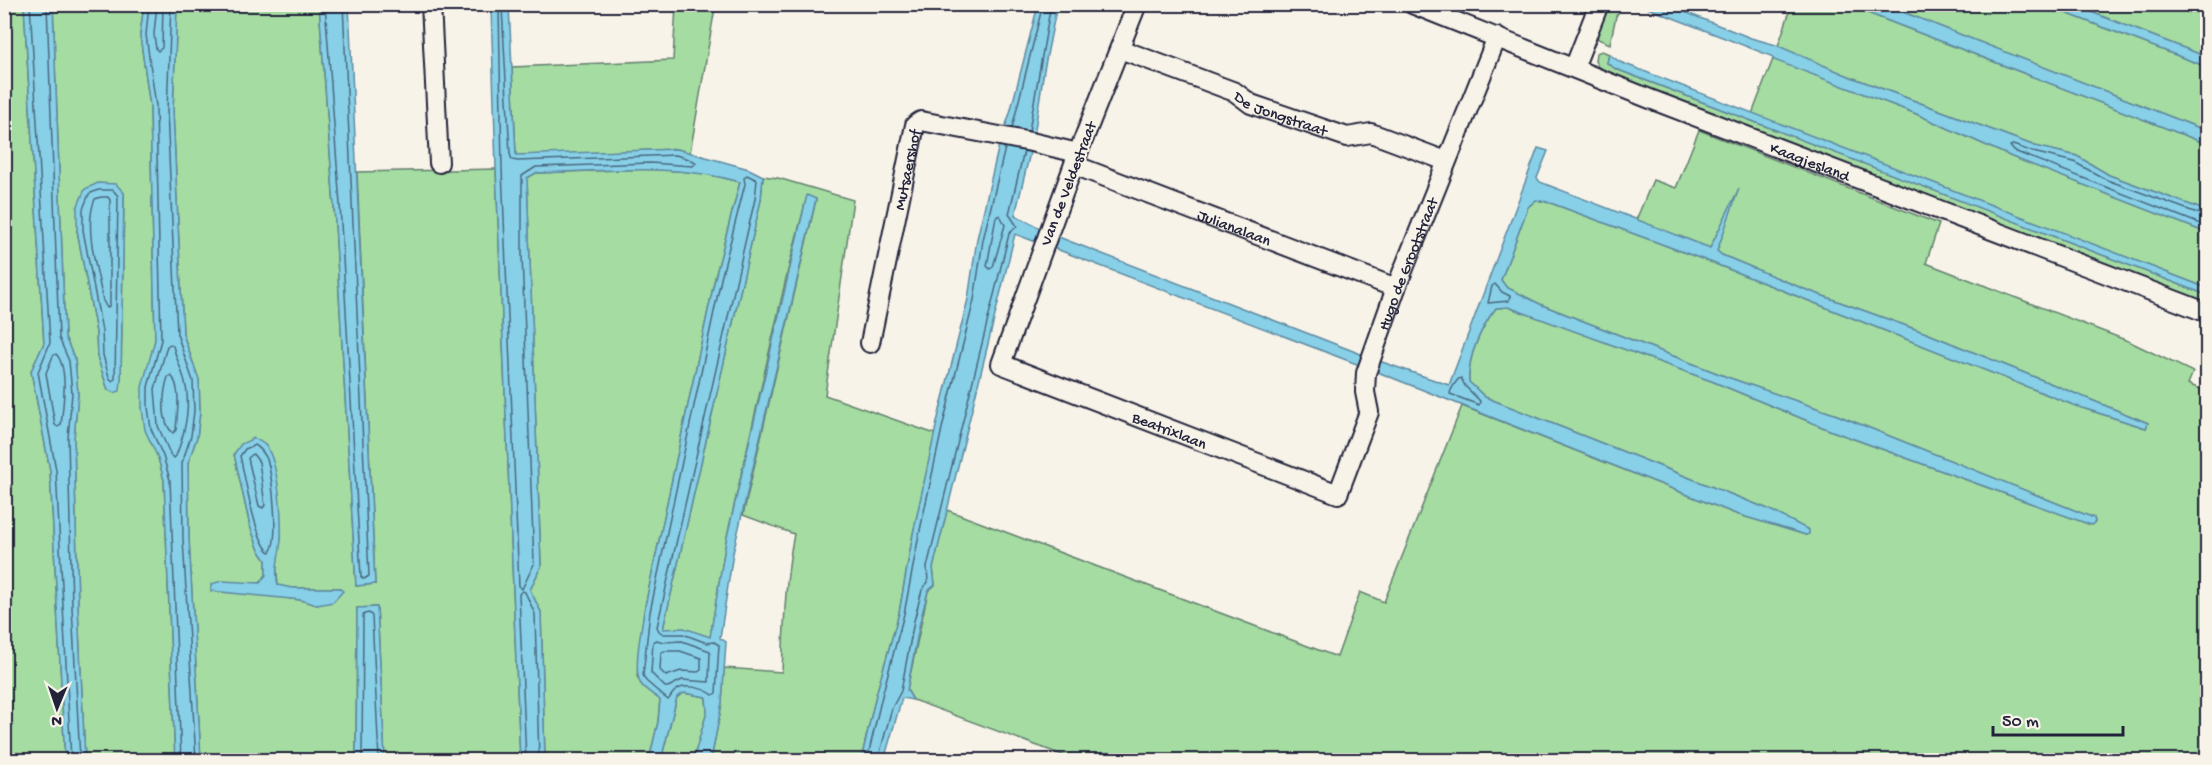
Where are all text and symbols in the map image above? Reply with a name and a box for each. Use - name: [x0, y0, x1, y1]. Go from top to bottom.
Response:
- street label: De Jongstraat: [1228, 88, 1330, 143]
- street label: Van de Veldestraat: [1038, 118, 1103, 250]
- street label: Mutsaershof: [892, 127, 927, 212]
- street label: Kaagjesland: [1767, 140, 1853, 188]
- street label: Hugo de Grootstraat: [1376, 194, 1445, 333]
- street label: Julianalaan: [1194, 207, 1273, 252]
- street label: Beatrixlaan: [1128, 409, 1209, 456]
- north arrow: [27, 678, 87, 738]
- scale bar: [1993, 699, 2124, 737]
- text: N: [50, 710, 62, 729]
- text: 50 m: [2002, 712, 2039, 733]

